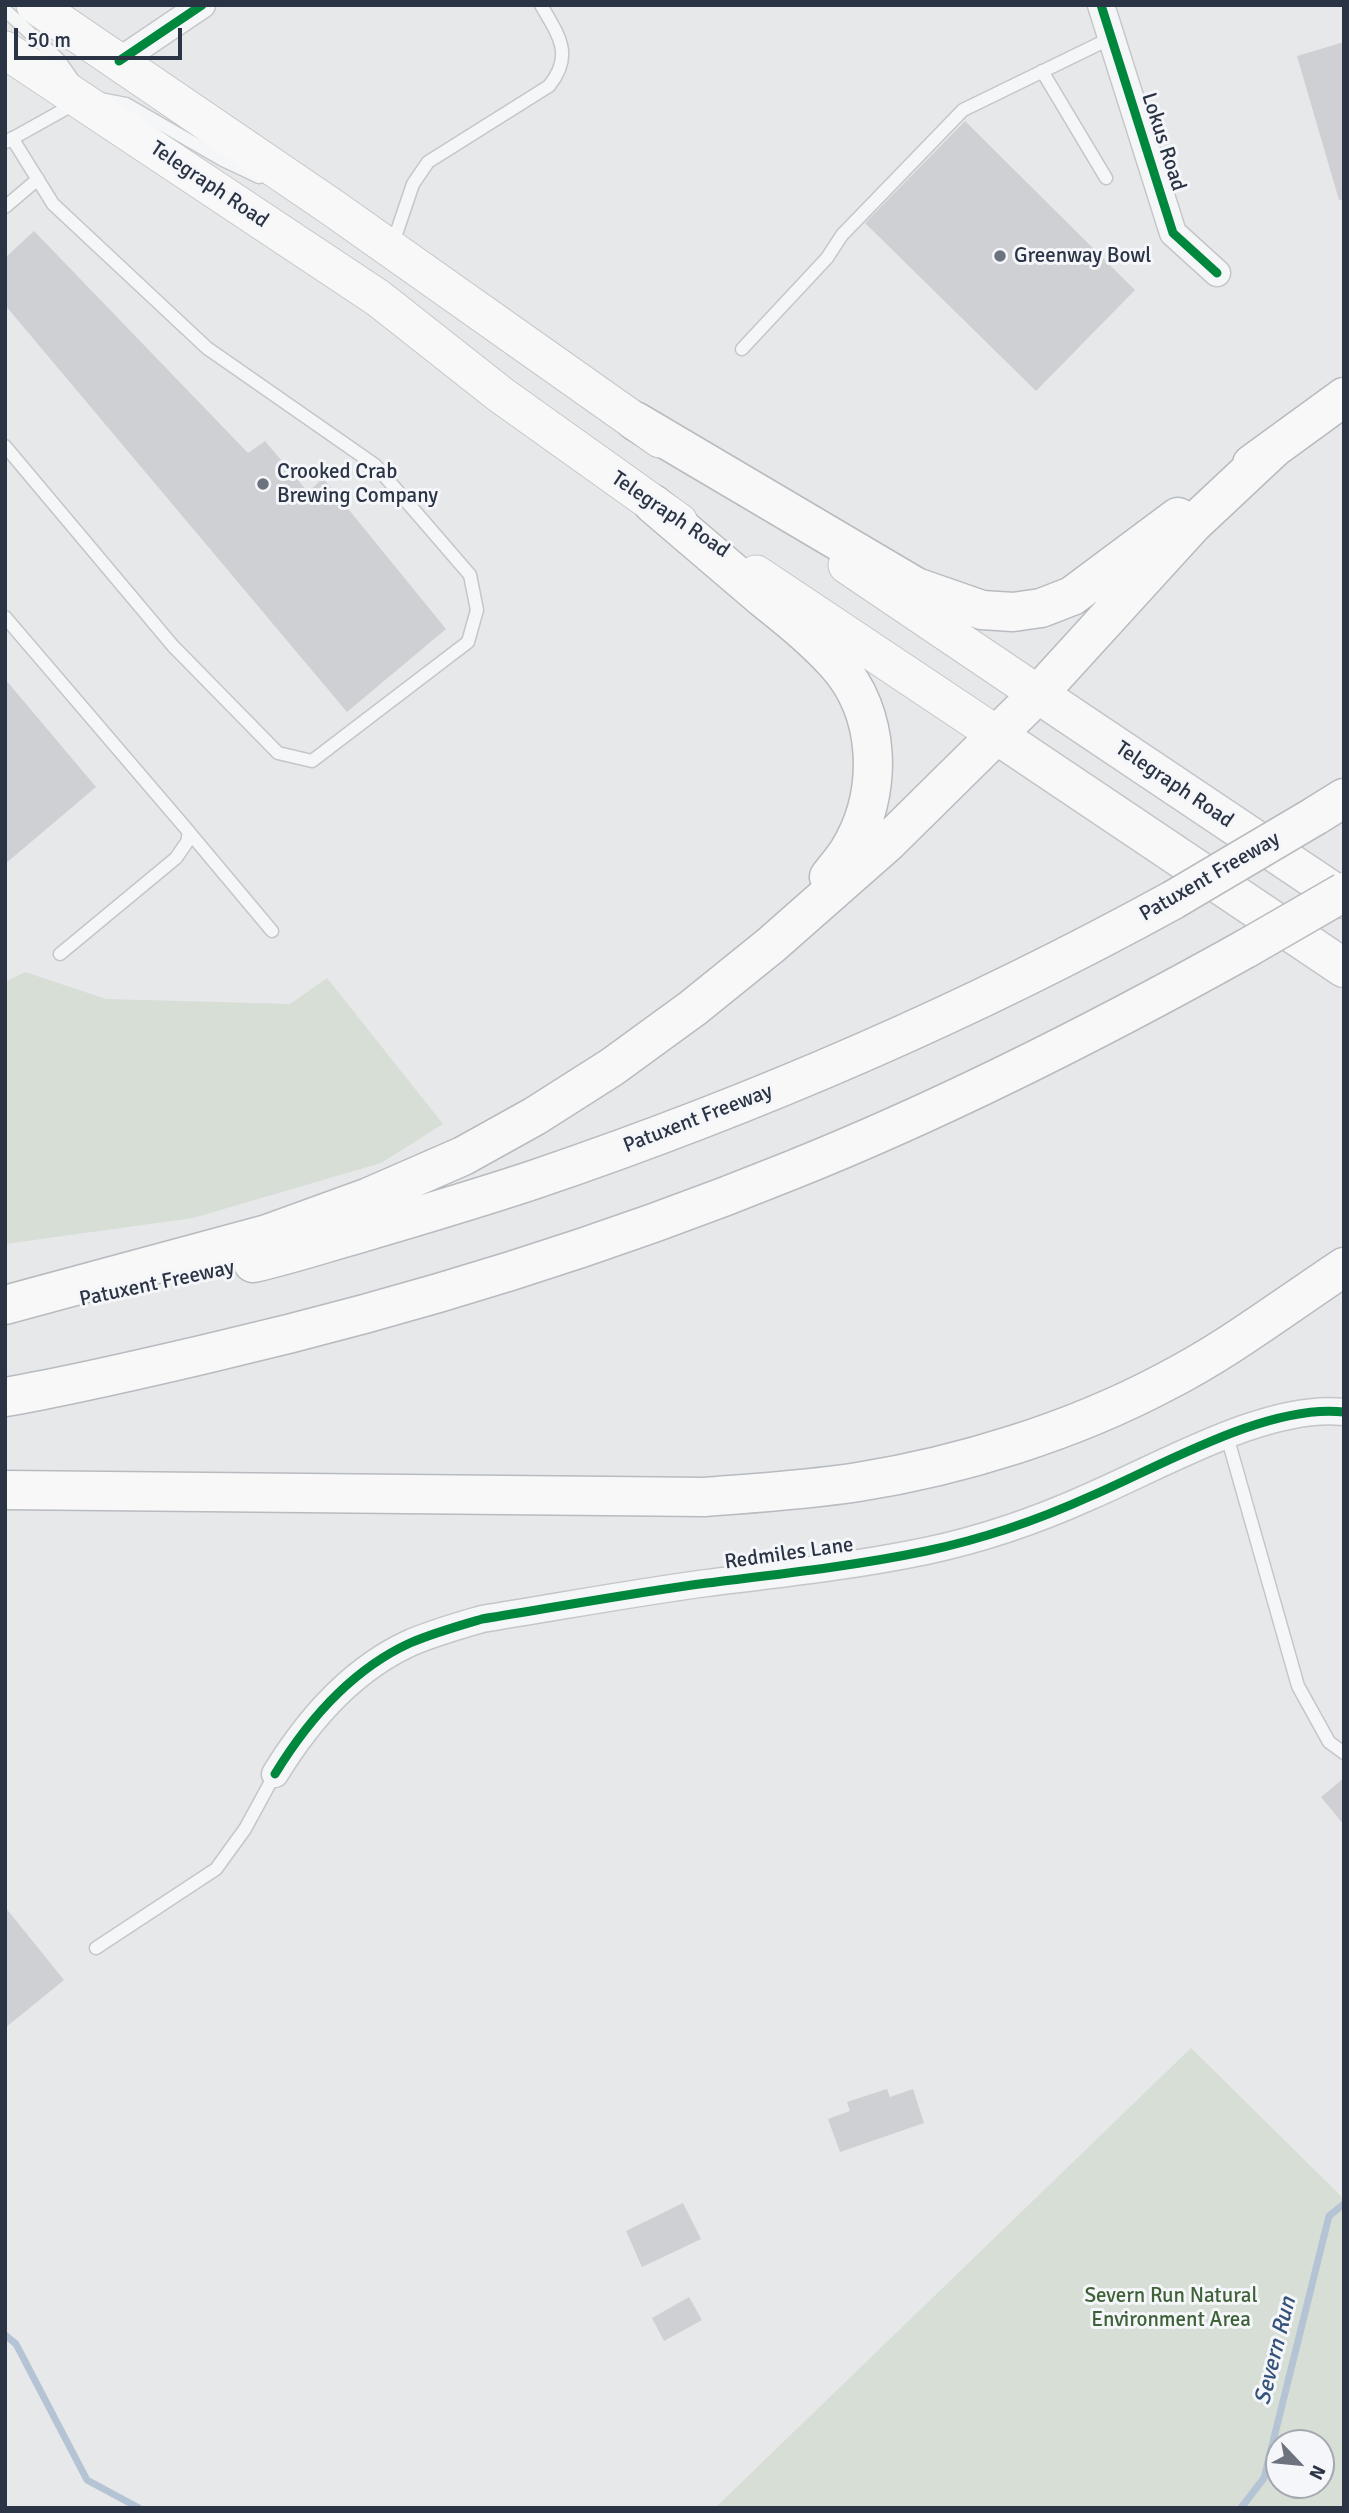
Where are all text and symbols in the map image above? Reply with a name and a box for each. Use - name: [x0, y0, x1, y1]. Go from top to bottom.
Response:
- scale bar: [18, 14, 186, 58]
- text: 50 m: [27, 27, 71, 53]
- street label: Lokus Road: [1135, 90, 1191, 194]
- street label: Telegraph Road: [145, 136, 273, 234]
- place label: Greenway Bowl: [1014, 243, 1152, 269]
- marker: Greenway Bowl: [992, 248, 1008, 264]
- place label: Crooked Crab Brewing Company: [277, 459, 438, 509]
- street label: Telegraph Road: [606, 466, 734, 564]
- marker: Crooked Crab Brewing Company: [255, 476, 271, 492]
- street label: Telegraph Road: [1110, 736, 1238, 834]
- street label: Patuxent Freeway: [1135, 827, 1285, 927]
- street label: Patuxent Freeway: [620, 1079, 776, 1159]
- street label: Patuxent Freeway: [77, 1255, 237, 1313]
- street label: Redmiles Lane: [723, 1532, 855, 1576]
- park label: Severn Run Natural Environment Area: [1084, 2283, 1258, 2333]
- water label: Severn Run: [1249, 2294, 1303, 2408]
- north arrow: [1265, 2429, 1335, 2499]
- text: N: [1303, 2461, 1331, 2484]

